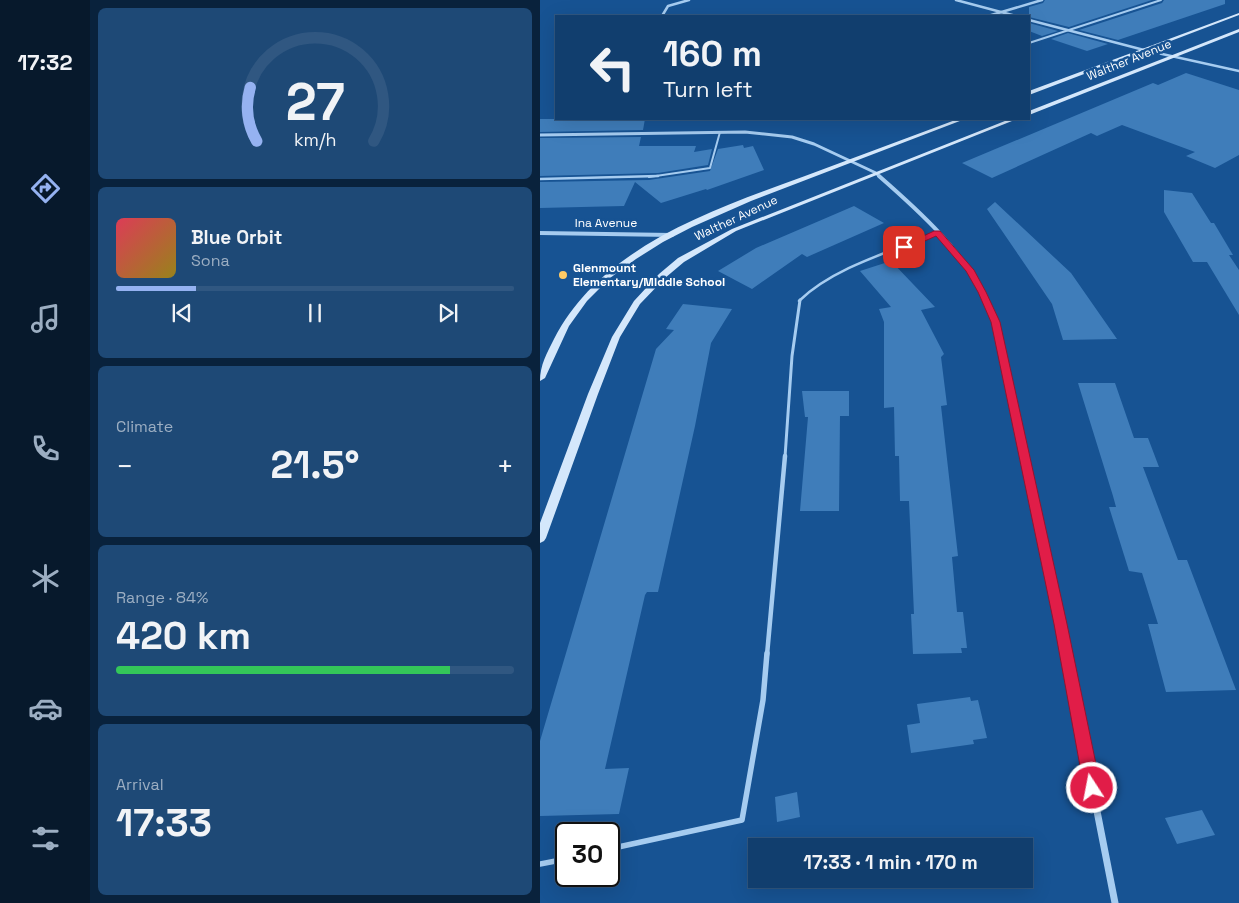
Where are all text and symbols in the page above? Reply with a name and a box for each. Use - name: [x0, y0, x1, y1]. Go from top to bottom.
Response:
- text: 160 m: [663, 32, 762, 76]
- icon: left: [580, 35, 645, 100]
- street label: Walther Avenue: [1084, 36, 1174, 84]
- text: 17:32: [17, 48, 73, 76]
- text: 27: [285, 69, 345, 135]
- text: Turn left: [663, 75, 753, 103]
- text: km/h: [294, 128, 336, 151]
- icon: directions: [28, 171, 63, 206]
- street label: Walther Avenue: [692, 192, 780, 244]
- street label: Ina Avenue: [575, 215, 637, 231]
- text: Blue Orbit: [191, 225, 282, 250]
- pin: [883, 226, 925, 268]
- icon: arrive: [890, 233, 918, 261]
- text: Sona: [191, 250, 230, 271]
- place label: Glenmount Elementary/Middle School: [573, 260, 725, 290]
- marker: Glenmount Elementary/Middle School: [557, 269, 569, 281]
- icon: previous: [168, 299, 196, 327]
- icon: pause: [301, 299, 329, 327]
- icon: next: [434, 299, 462, 327]
- icon: music: [28, 301, 63, 336]
- text: Climate: [116, 416, 173, 437]
- icon: phone: [28, 431, 63, 466]
- text: 21.5°: [271, 441, 359, 489]
- text: −: [116, 448, 133, 484]
- text: +: [497, 448, 514, 484]
- icon: climate: [28, 561, 63, 596]
- text: Range · 84%: [116, 587, 208, 608]
- text: 420 km: [116, 612, 251, 660]
- icon: car: [28, 691, 63, 726]
- position arrow: [1065, 761, 1117, 813]
- text: Arrival: [116, 774, 164, 795]
- text: 17:33: [116, 799, 212, 847]
- icon: filters: [28, 821, 63, 856]
- speed limit sign: 30: [555, 822, 620, 887]
- text: 17:33 · 1 min · 170 m: [803, 850, 978, 875]

